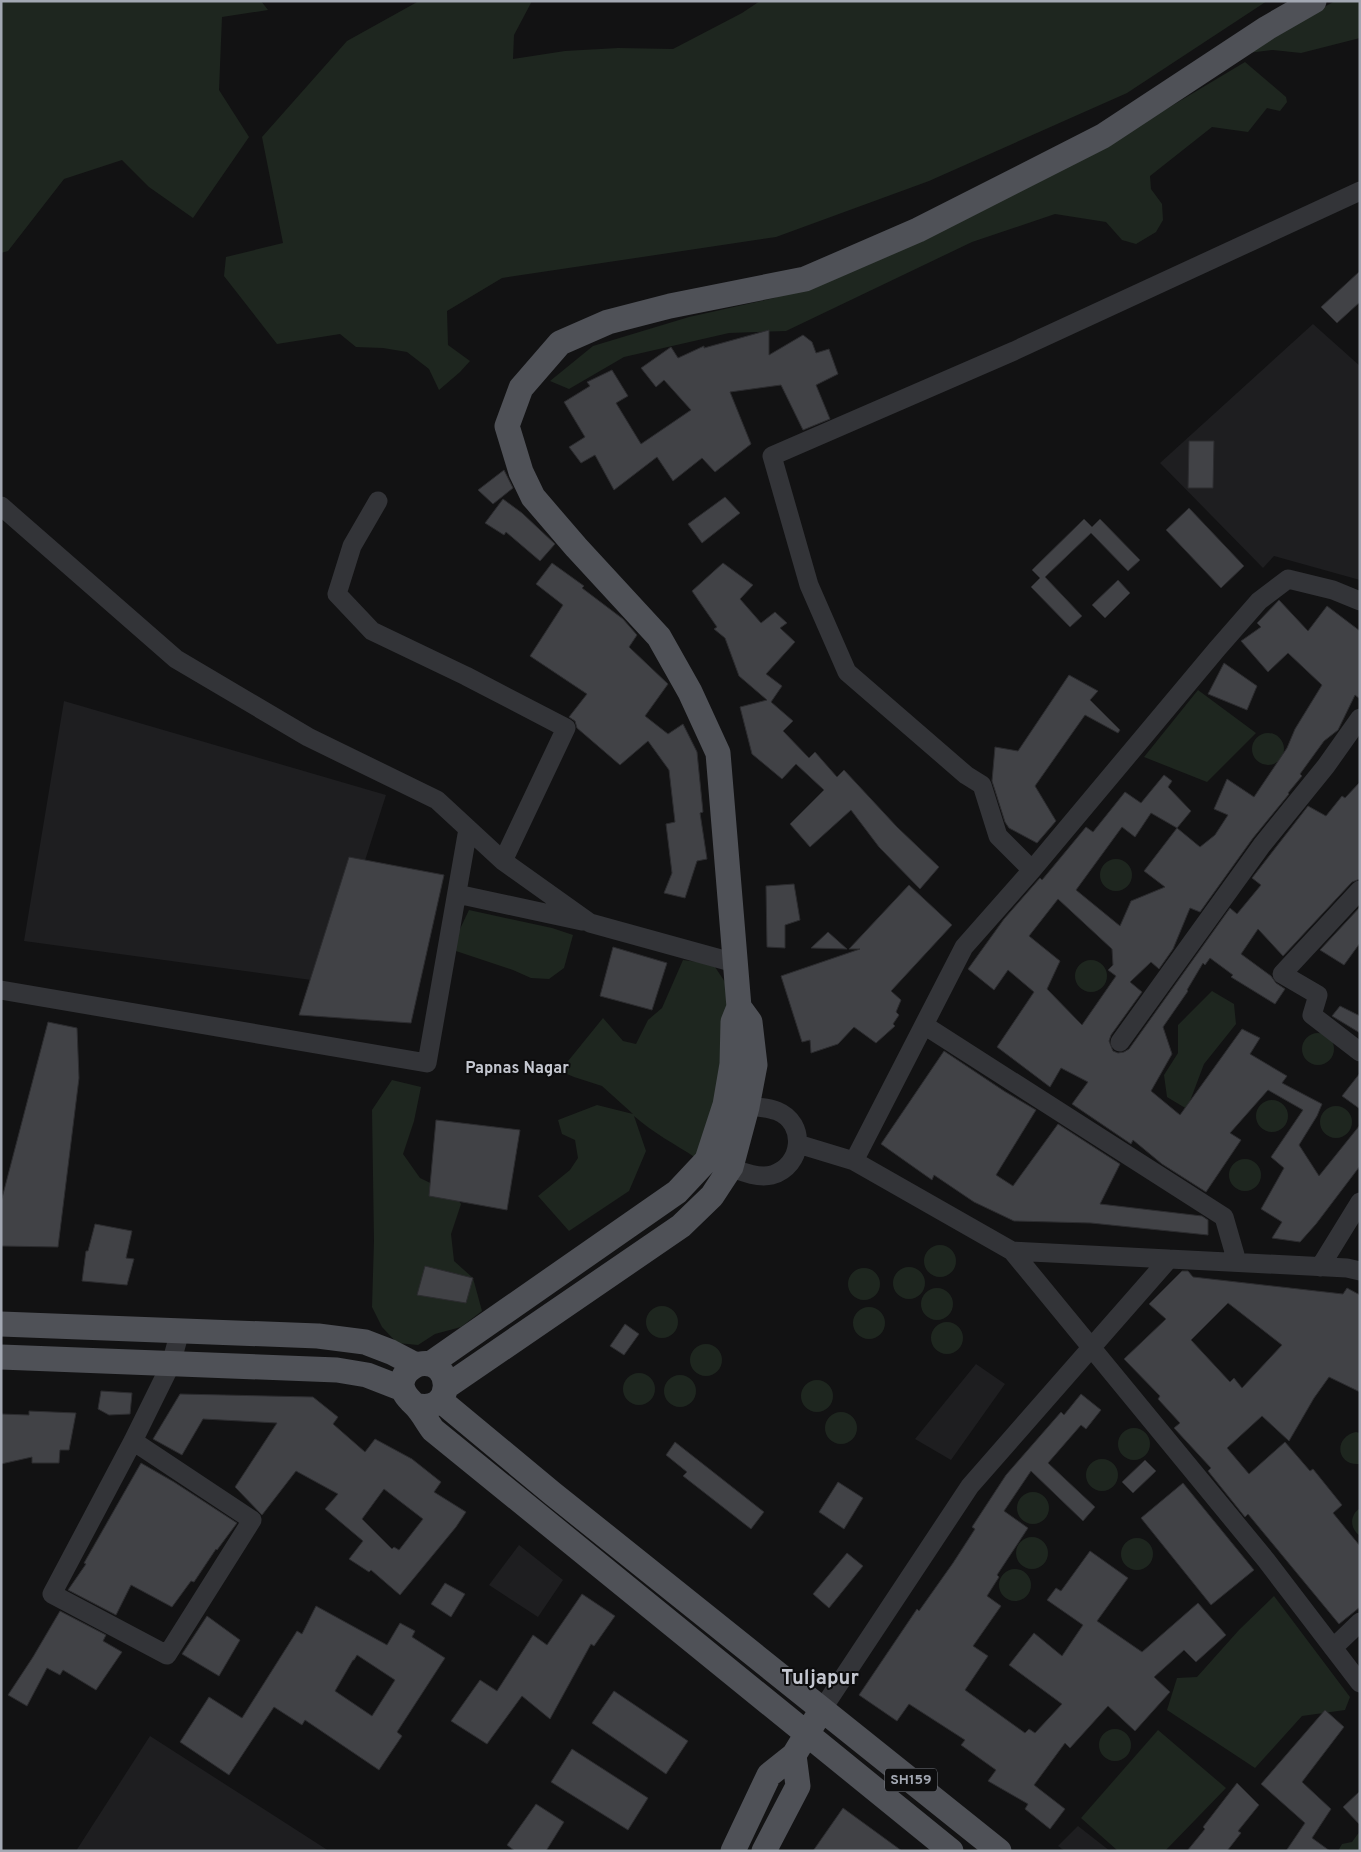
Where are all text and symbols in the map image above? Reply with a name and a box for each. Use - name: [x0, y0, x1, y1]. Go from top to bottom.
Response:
- district label: Papnas Nagar: [465, 1059, 569, 1079]
- district label: Tuljapur: [781, 1666, 859, 1692]
- road number: SH159: [885, 1768, 937, 1792]

